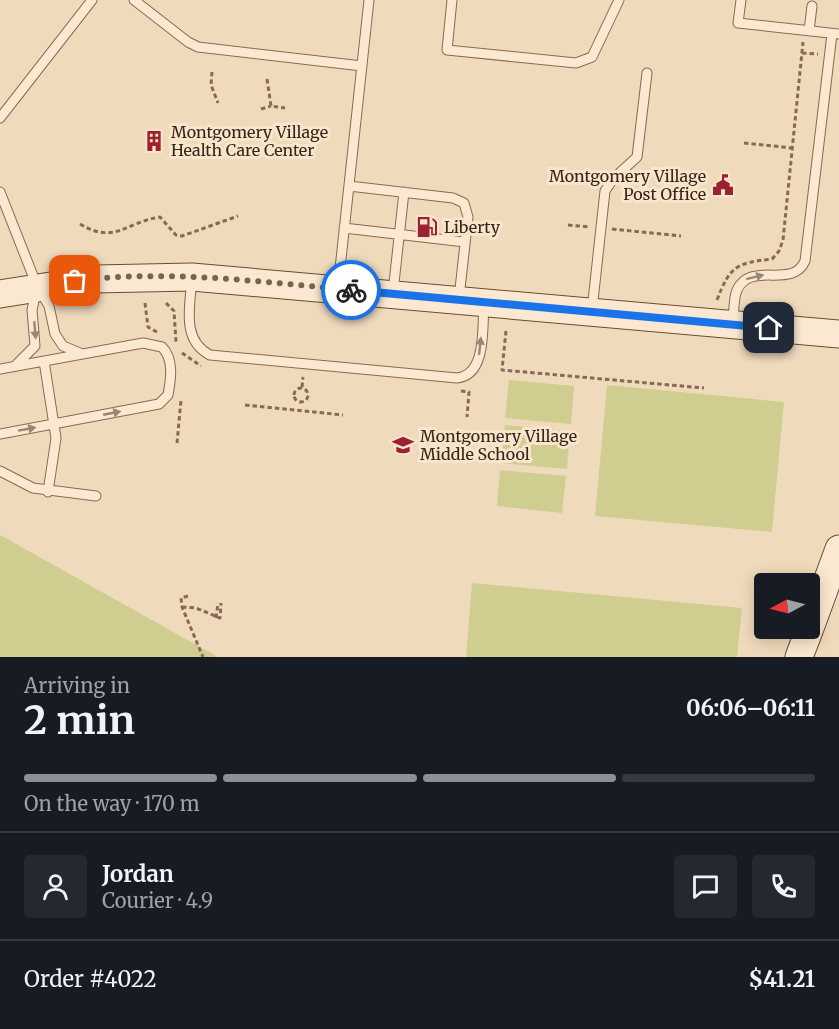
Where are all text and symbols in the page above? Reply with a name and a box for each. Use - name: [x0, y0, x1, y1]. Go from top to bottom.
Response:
- place label: Montgomery Village Health Care Center: [171, 122, 328, 160]
- building icon: Montgomery Village Health Care Center: [142, 129, 166, 153]
- place label: Montgomery Village Post Office: [549, 166, 706, 204]
- public building icon: Montgomery Village Post Office: [711, 173, 735, 197]
- fuel station icon: Liberty: [415, 215, 439, 239]
- place label: Liberty: [444, 217, 501, 237]
- pin: [49, 255, 100, 306]
- courier: [321, 260, 381, 320]
- icon: bag: [58, 264, 91, 297]
- one-way arrow: [746, 272, 764, 282]
- icon: bike: [335, 274, 368, 307]
- pin: [743, 302, 794, 353]
- icon: home: [752, 311, 785, 344]
- one-way arrow: [30, 320, 40, 339]
- one-way arrow: [475, 337, 485, 356]
- one-way arrow: [103, 408, 122, 417]
- one-way arrow: [18, 424, 37, 433]
- place label: Montgomery Village Middle School: [420, 426, 577, 464]
- school or university icon: Montgomery Village Middle School: [391, 433, 415, 457]
- north arrow: [754, 573, 820, 639]
- map controls: [754, 573, 820, 639]
- text: Arriving in: [24, 673, 130, 698]
- text: 06:06–06:11: [686, 694, 815, 722]
- text: 2 min: [24, 696, 135, 745]
- text: On the way · 170 m: [24, 791, 200, 816]
- button: person: [24, 855, 87, 918]
- button: chat: [674, 855, 737, 918]
- button: phone: [752, 855, 815, 918]
- text: Jordan: [102, 860, 174, 888]
- text: Courier · 4.9: [102, 888, 213, 913]
- text: Order #4022: [24, 965, 157, 993]
- text: $41.21: [748, 965, 815, 993]

